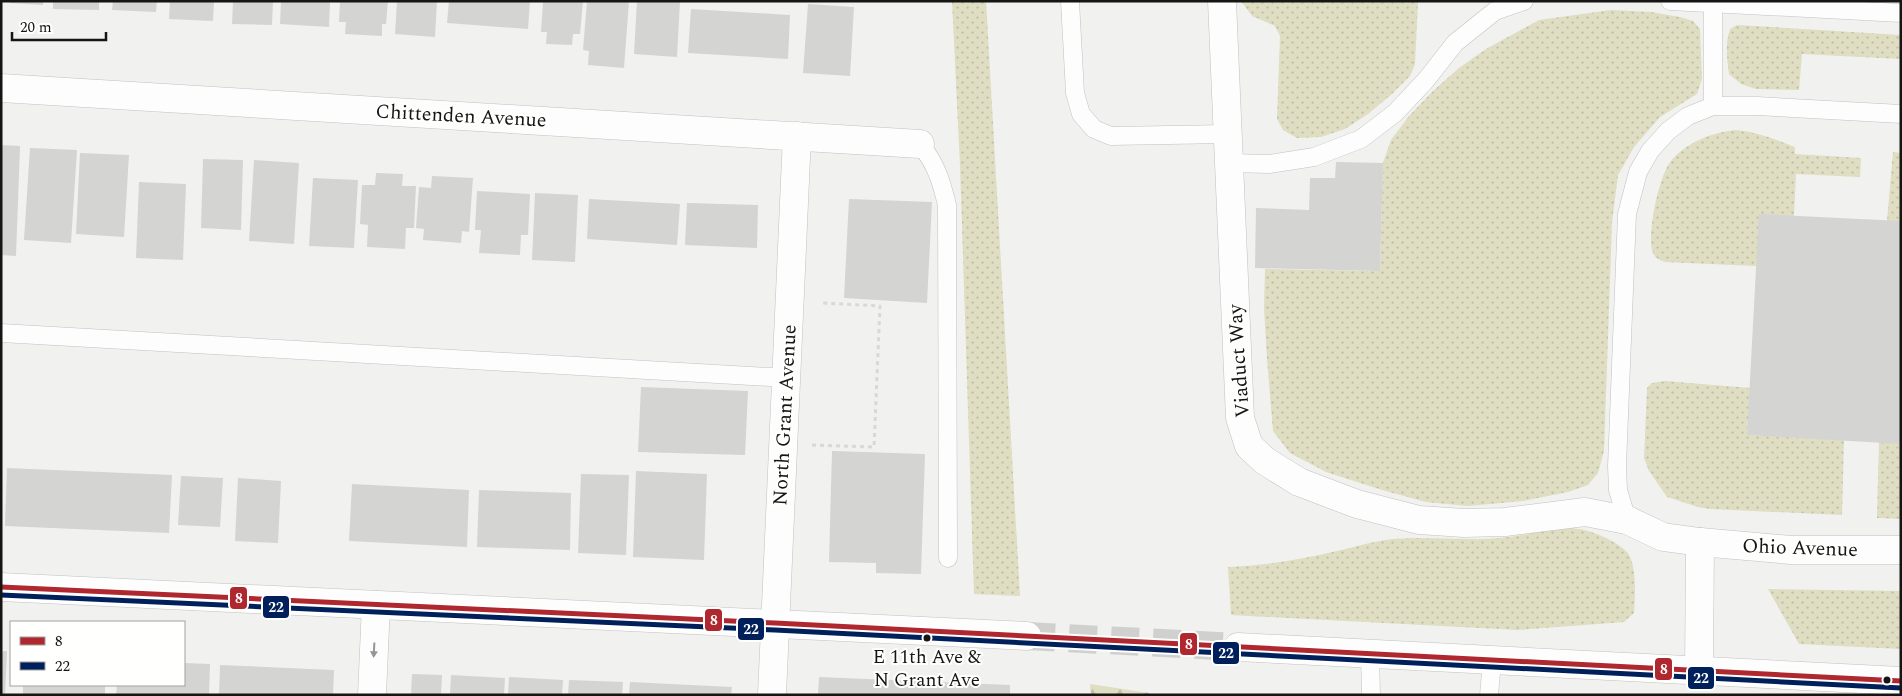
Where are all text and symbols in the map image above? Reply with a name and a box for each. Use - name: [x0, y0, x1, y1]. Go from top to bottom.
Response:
- scale bar: [12, 10, 106, 42]
- text: 20 m: [20, 16, 52, 39]
- street label: Chittenden Avenue: [375, 97, 547, 135]
- street label: Viaduct Way: [1220, 302, 1258, 419]
- street label: North Grant Avenue: [765, 324, 805, 506]
- street label: Ohio Avenue: [1742, 531, 1858, 565]
- line badge: 8: [229, 586, 248, 610]
- text: 8: [235, 588, 243, 609]
- line badge: 22: [262, 595, 290, 619]
- text: 22: [268, 597, 284, 618]
- line badge: 8: [704, 608, 723, 632]
- text: 8: [710, 610, 718, 631]
- line badge: 22: [737, 617, 765, 641]
- text: 22: [743, 619, 759, 640]
- legend: [10, 621, 185, 686]
- text: 8: [55, 630, 63, 653]
- line badge: 8: [1179, 632, 1198, 656]
- marker: E 11th Ave & N Grant Ave: [922, 633, 932, 643]
- text: 8: [1185, 634, 1193, 655]
- line badge: 22: [1212, 641, 1240, 665]
- one-way arrow: [370, 642, 378, 658]
- place label: E 11th Ave & N Grant Ave: [873, 643, 982, 695]
- text: 22: [1218, 643, 1234, 664]
- text: 22: [55, 655, 70, 678]
- line badge: 8: [1654, 657, 1673, 681]
- text: 8: [1660, 659, 1668, 680]
- line badge: 22: [1687, 666, 1715, 690]
- text: 22: [1693, 668, 1709, 689]
- unlabelled marker: [1882, 675, 1892, 685]

